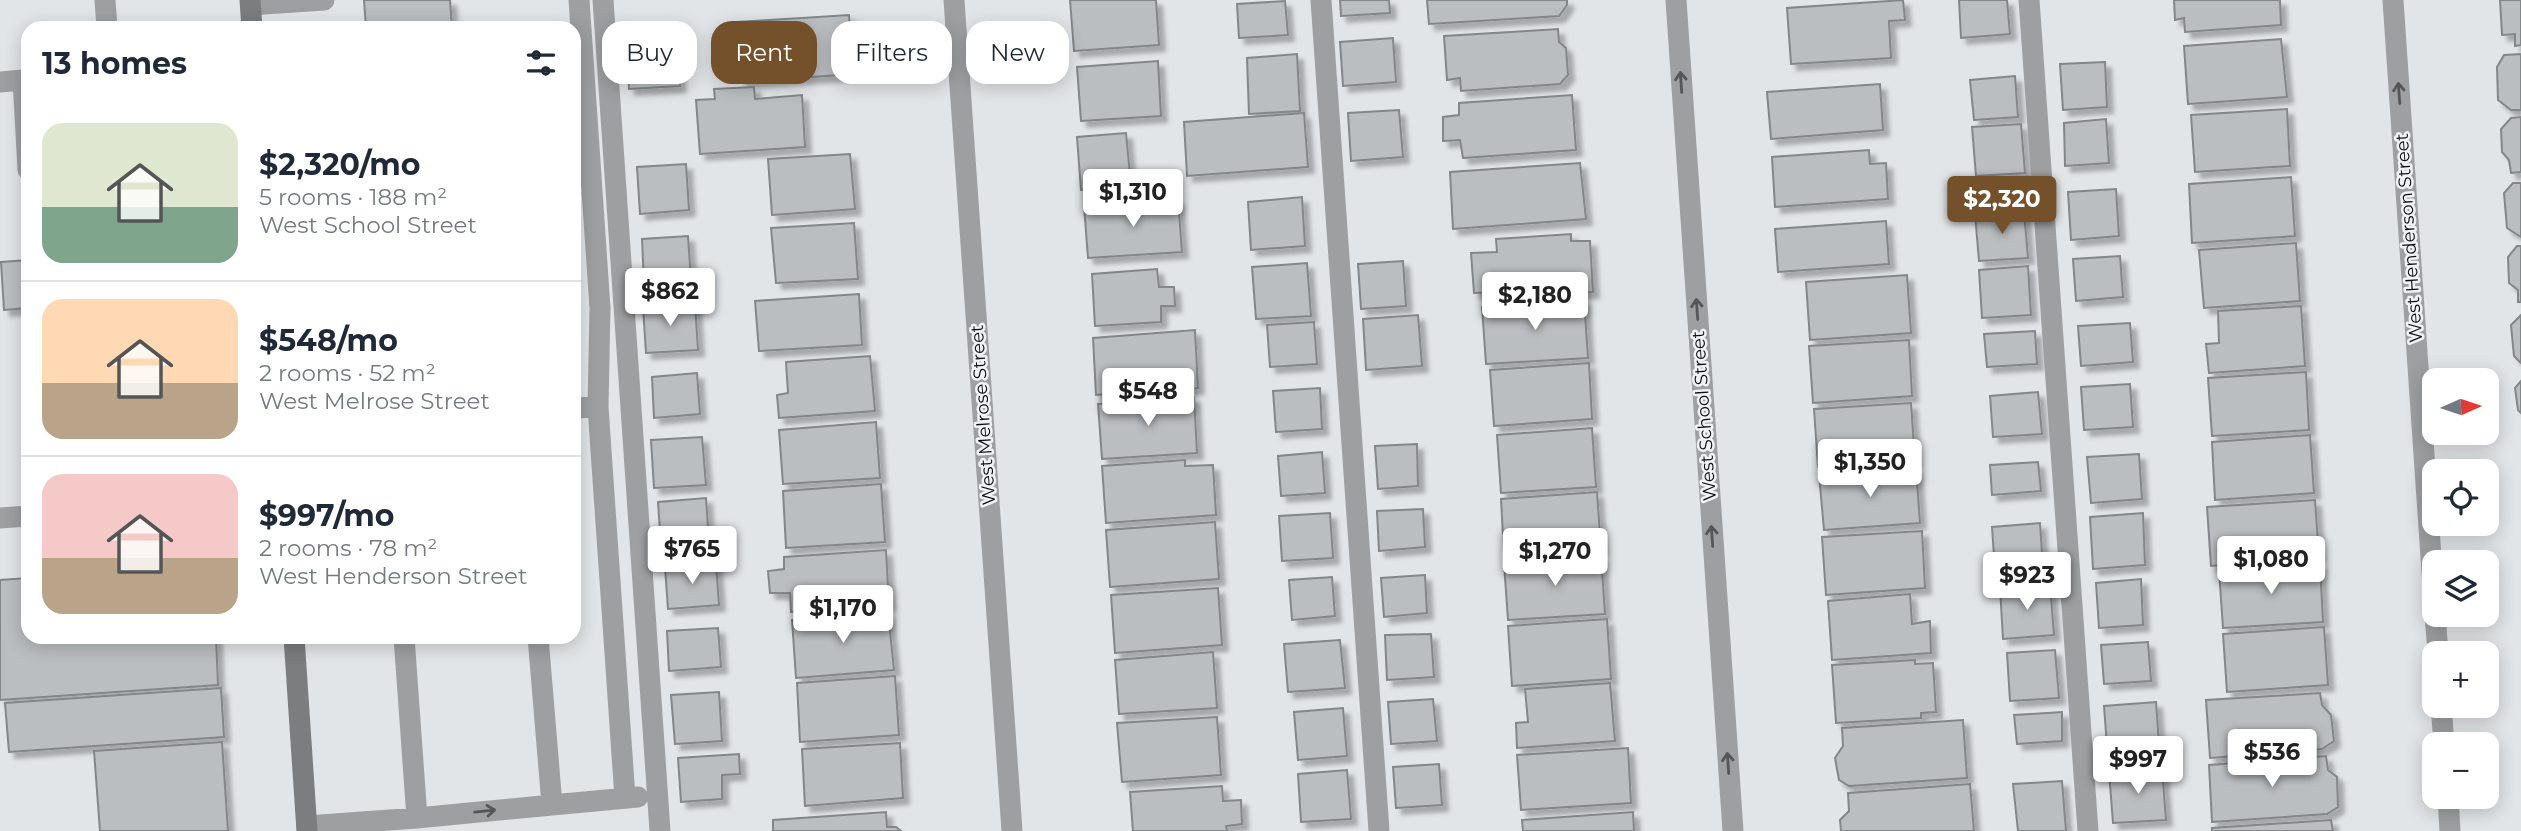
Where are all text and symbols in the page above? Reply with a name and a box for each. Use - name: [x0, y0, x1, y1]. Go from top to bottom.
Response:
- chip: Buy: [602, 21, 697, 84]
- chip: Rent: [711, 21, 817, 84]
- chip: Filters: [831, 21, 952, 84]
- chip: New: [966, 21, 1069, 84]
- icon: filters: [522, 44, 560, 82]
- text: 13 homes: [42, 45, 187, 82]
- one-way arrow: [1674, 71, 1687, 94]
- one-way arrow: [2392, 82, 2405, 105]
- street label: West Henderson Street: [2391, 132, 2427, 344]
- text: $2,320/mo: [259, 146, 420, 183]
- icon: home: [98, 151, 182, 235]
- pin: $1,310: [1076, 170, 1190, 229]
- pin: $2,320: [1945, 176, 2059, 236]
- text: $1,310: [1099, 178, 1167, 206]
- text: 5 rooms · 188 m²: [259, 183, 447, 211]
- text: $2,320: [1963, 185, 2041, 213]
- text: West School Street: [259, 211, 477, 239]
- pin: $862: [629, 268, 711, 328]
- pin: $2,180: [1478, 272, 1592, 332]
- text: $862: [641, 277, 699, 305]
- text: $2,180: [1498, 281, 1572, 309]
- one-way arrow: [1690, 298, 1703, 321]
- text: $548/mo: [259, 322, 398, 359]
- street label: West Melrose Street: [966, 324, 1000, 506]
- icon: home: [98, 327, 182, 411]
- street label: West School Street: [1687, 330, 1721, 502]
- text: 2 rooms · 52 m²: [259, 359, 436, 387]
- pin: $548: [1107, 368, 1189, 428]
- north arrow: [2422, 368, 2499, 444]
- map controls: [2422, 368, 2499, 809]
- text: $548: [1118, 377, 1178, 405]
- text: West Melrose Street: [259, 387, 490, 415]
- pin: $1,350: [1813, 440, 1927, 499]
- text: $1,350: [1834, 448, 1906, 476]
- button: locate: [2422, 459, 2499, 536]
- text: $997/mo: [259, 497, 394, 534]
- icon: home: [98, 502, 182, 586]
- one-way arrow: [1706, 525, 1719, 548]
- pin: $765: [651, 526, 733, 586]
- pin: $1,270: [1498, 528, 1612, 588]
- text: 2 rooms · 78 m²: [259, 534, 437, 562]
- text: $765: [664, 535, 720, 563]
- pin: $1,080: [2214, 536, 2328, 596]
- text: $1,270: [1519, 537, 1591, 565]
- text: $1,080: [2233, 545, 2309, 573]
- button: layers: [2422, 550, 2499, 627]
- pin: $923: [1986, 552, 2068, 612]
- text: $923: [1999, 561, 2055, 589]
- text: West Henderson Street: [259, 562, 527, 590]
- pin: $1,170: [786, 586, 900, 645]
- text: $1,170: [809, 594, 877, 622]
- button: +: [2422, 641, 2499, 718]
- pin: $536: [2231, 730, 2313, 789]
- button: −: [2422, 732, 2499, 809]
- pin: $997: [2097, 736, 2179, 796]
- text: $536: [2244, 738, 2300, 766]
- text: $997: [2109, 745, 2167, 773]
- one-way arrow: [1721, 752, 1734, 775]
- one-way arrow: [473, 804, 496, 817]

